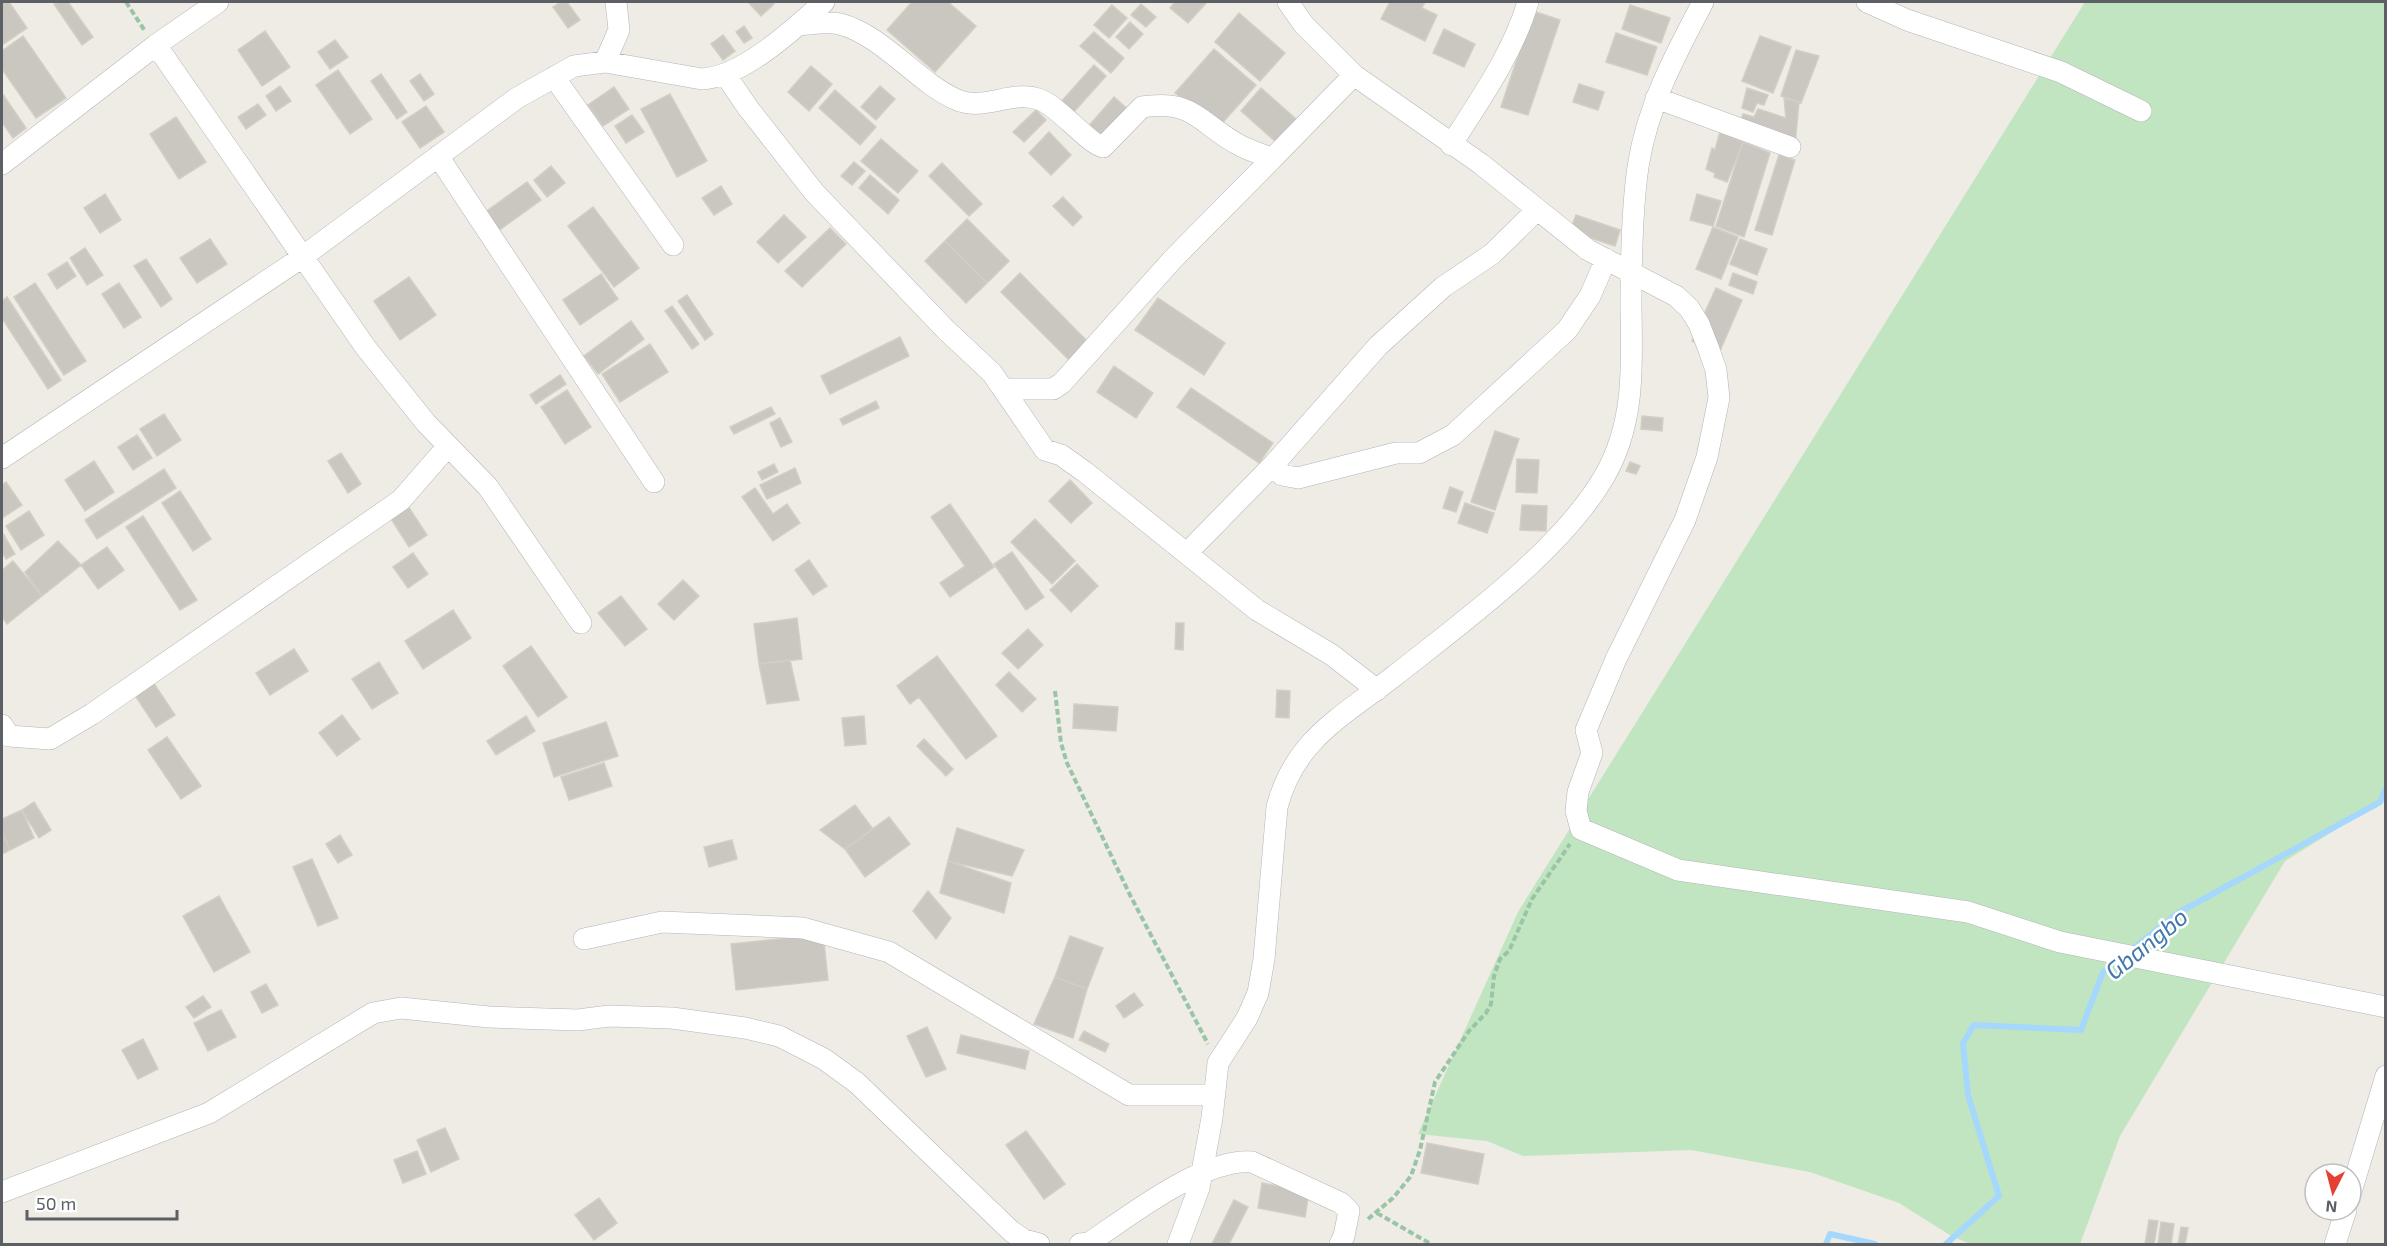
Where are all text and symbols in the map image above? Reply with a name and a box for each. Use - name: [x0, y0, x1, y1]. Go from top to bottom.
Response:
- water label: Gbangbo: [2099, 901, 2193, 985]
- north arrow: [2303, 1162, 2363, 1222]
- scale bar: [27, 1183, 177, 1221]
- text: 50 m: [36, 1192, 76, 1214]
- text: N: [2325, 1197, 2338, 1217]

